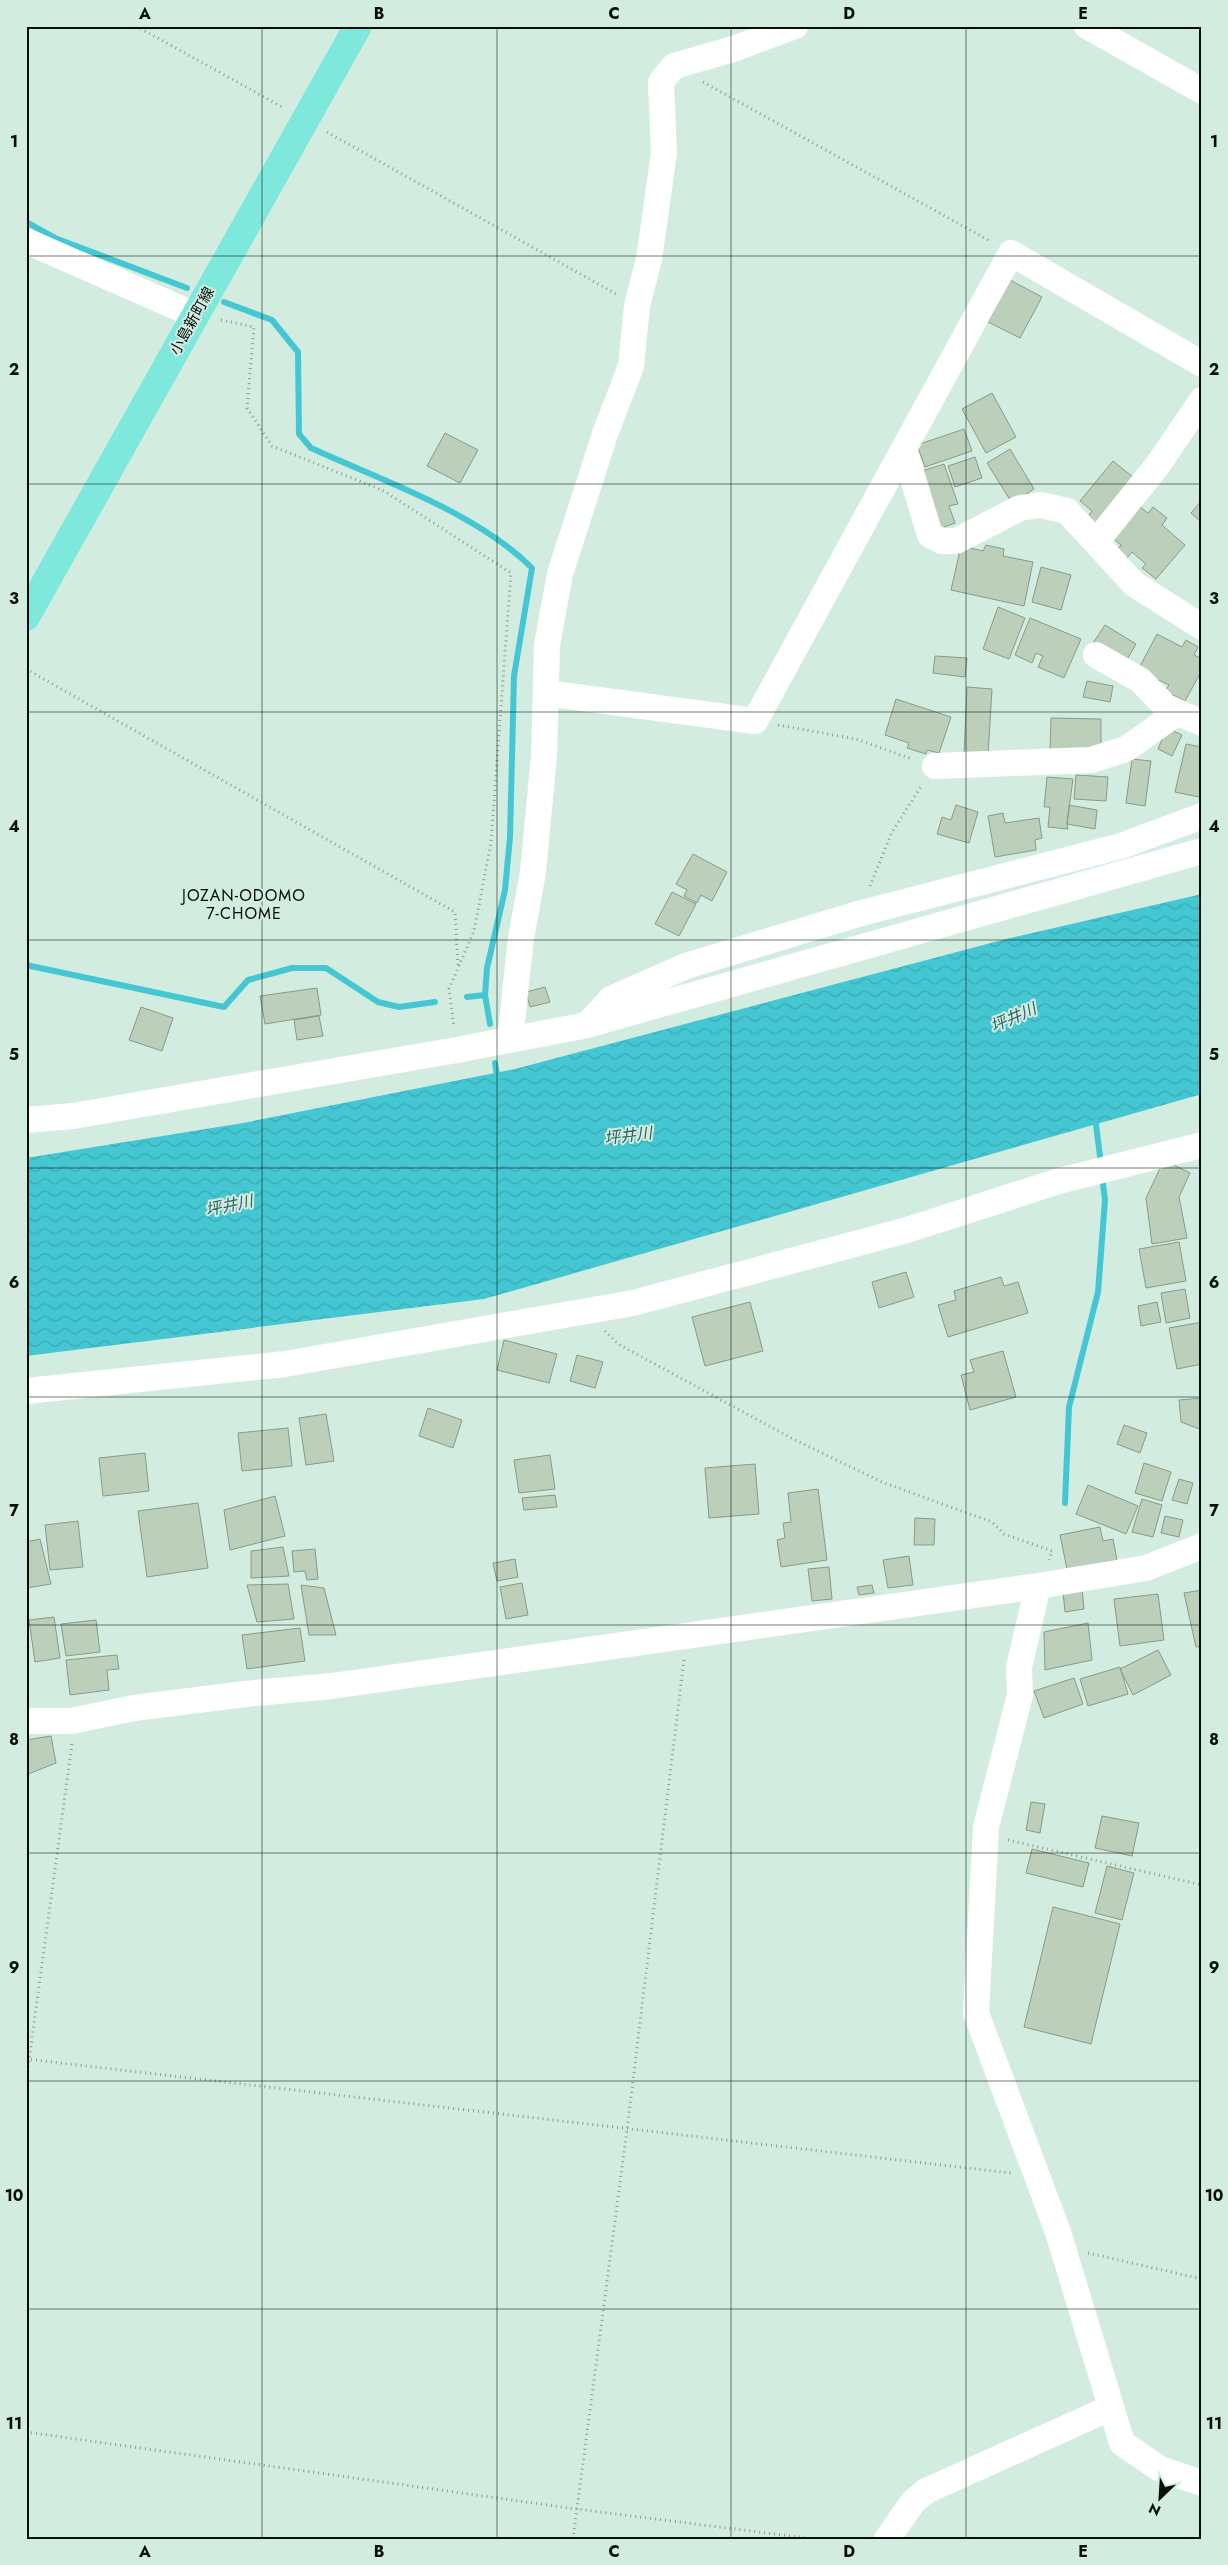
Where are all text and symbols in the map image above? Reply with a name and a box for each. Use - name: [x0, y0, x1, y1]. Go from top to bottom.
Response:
- text: A: [138, 2, 151, 25]
- text: B: [374, 2, 384, 25]
- text: C: [608, 2, 620, 25]
- text: D: [843, 2, 855, 25]
- text: E: [1078, 2, 1088, 25]
- text: 1: [10, 130, 18, 153]
- text: 1: [1210, 130, 1218, 153]
- street label: 小島新町線: [164, 283, 220, 359]
- text: 2: [9, 358, 19, 381]
- text: 2: [1209, 358, 1219, 381]
- text: 3: [9, 587, 19, 610]
- text: 3: [1209, 587, 1219, 610]
- text: 4: [8, 815, 20, 838]
- text: 4: [1208, 815, 1220, 838]
- district label: JOZAN-ODOMO 7-CHOME: [180, 884, 306, 925]
- water label: 坪井川: [987, 996, 1042, 1038]
- text: 5: [9, 1043, 19, 1066]
- text: 5: [1209, 1043, 1219, 1066]
- water label: 坪井川: [603, 1121, 655, 1150]
- water label: 坪井川: [203, 1189, 257, 1222]
- text: 6: [9, 1271, 19, 1294]
- text: 6: [1209, 1271, 1219, 1294]
- text: 7: [9, 1499, 19, 1522]
- text: 7: [1209, 1499, 1219, 1522]
- text: 8: [9, 1728, 19, 1751]
- text: 8: [1209, 1728, 1219, 1751]
- text: 9: [9, 1956, 19, 1979]
- text: 9: [1209, 1956, 1219, 1979]
- text: 10: [5, 2184, 23, 2207]
- text: 10: [1205, 2184, 1223, 2207]
- text: 11: [6, 2412, 22, 2435]
- text: 11: [1206, 2412, 1222, 2435]
- north arrow: [1136, 2472, 1186, 2522]
- text: N: [1145, 2498, 1164, 2521]
- text: A: [138, 2540, 151, 2563]
- text: B: [374, 2540, 384, 2563]
- text: C: [608, 2540, 620, 2563]
- text: D: [843, 2540, 855, 2563]
- text: E: [1078, 2540, 1088, 2563]

